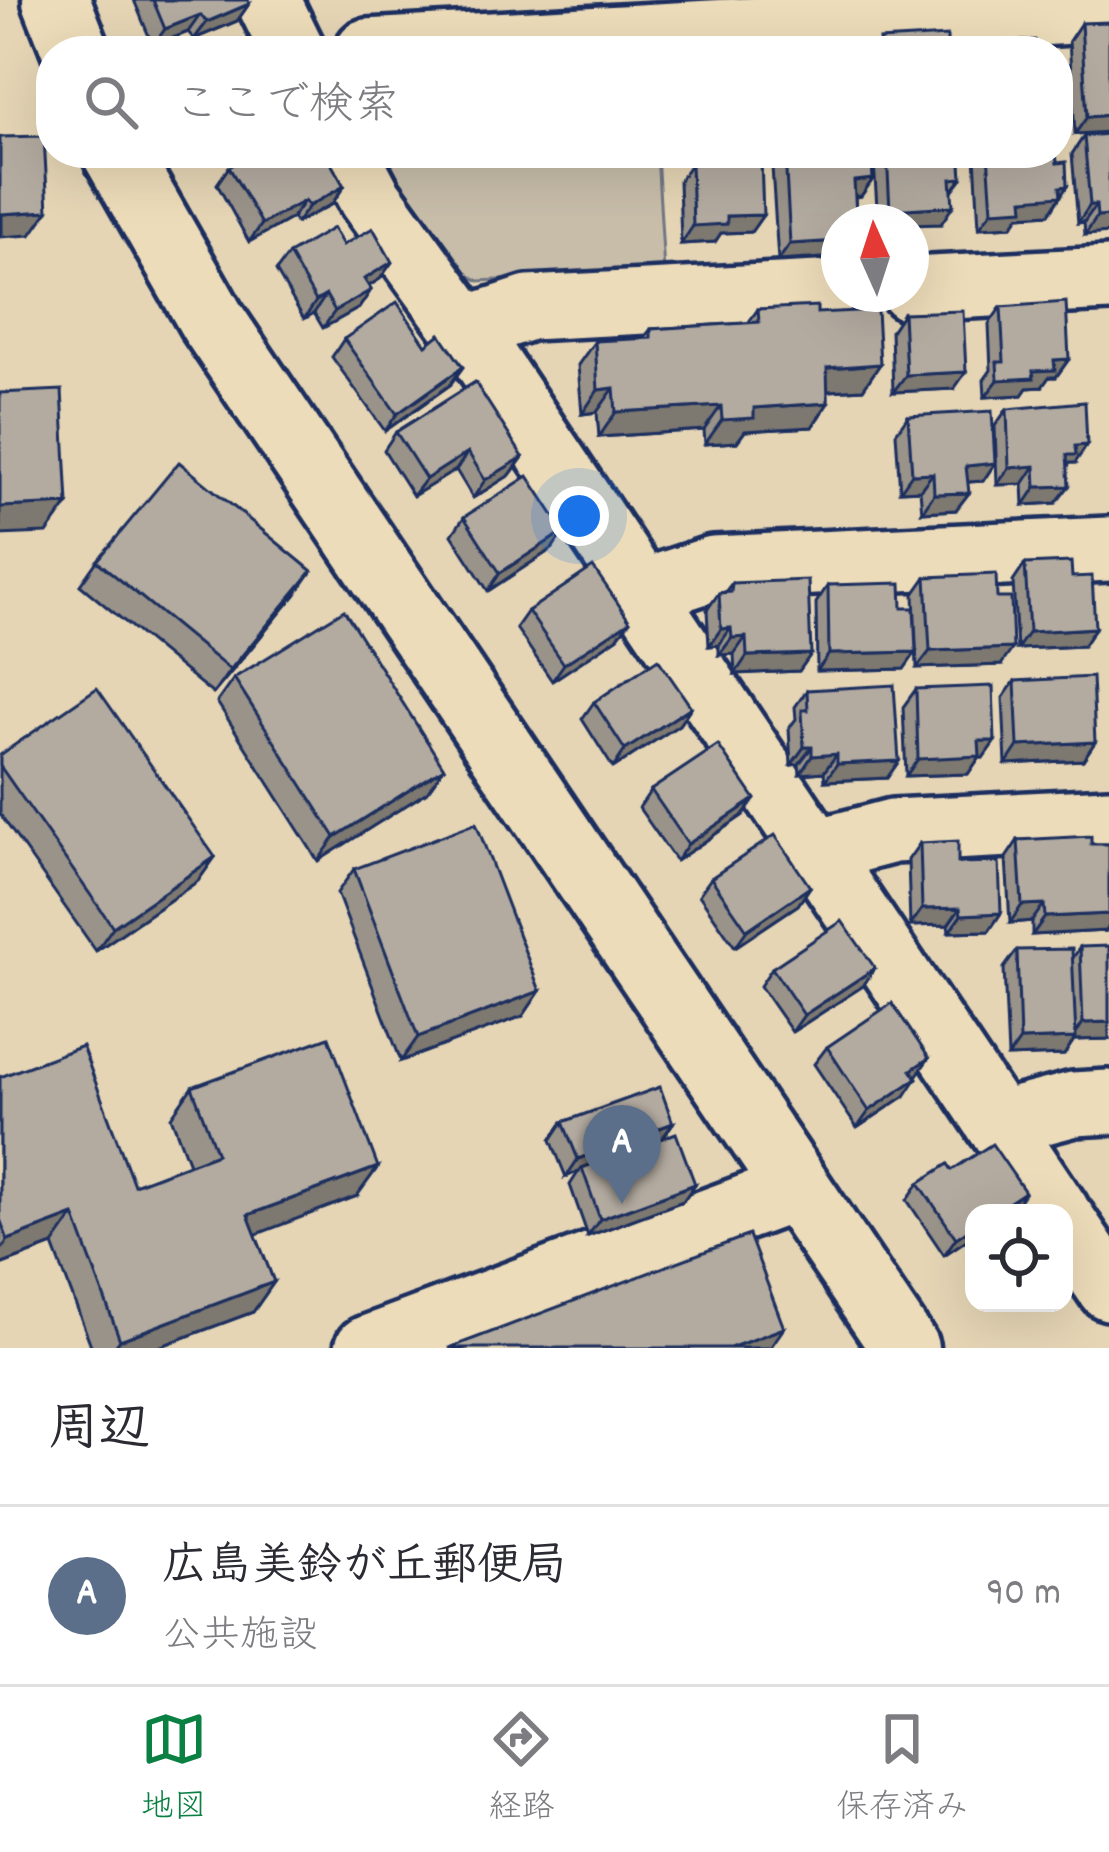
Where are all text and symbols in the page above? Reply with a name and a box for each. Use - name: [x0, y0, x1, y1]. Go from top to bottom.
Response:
- search box: [36, 36, 1073, 168]
- icon: search: [78, 69, 144, 135]
- text: ここで検索: [174, 76, 399, 140]
- north arrow: [821, 204, 929, 312]
- your location: [549, 486, 609, 546]
- pin: A: [583, 1105, 661, 1204]
- map controls: [965, 1204, 1073, 1312]
- button: locate: [965, 1204, 1073, 1312]
- text: 周辺: [48, 1397, 150, 1469]
- text: 広島美鈴が丘郵便局: [162, 1537, 567, 1601]
- text: A: [76, 1568, 98, 1623]
- text: 90 m: [986, 1568, 1061, 1623]
- text: 公共施設: [162, 1611, 318, 1666]
- tab: 地図: [141, 1706, 207, 1833]
- tab: 経路: [488, 1706, 554, 1833]
- tab: 保存済み: [836, 1706, 968, 1833]

